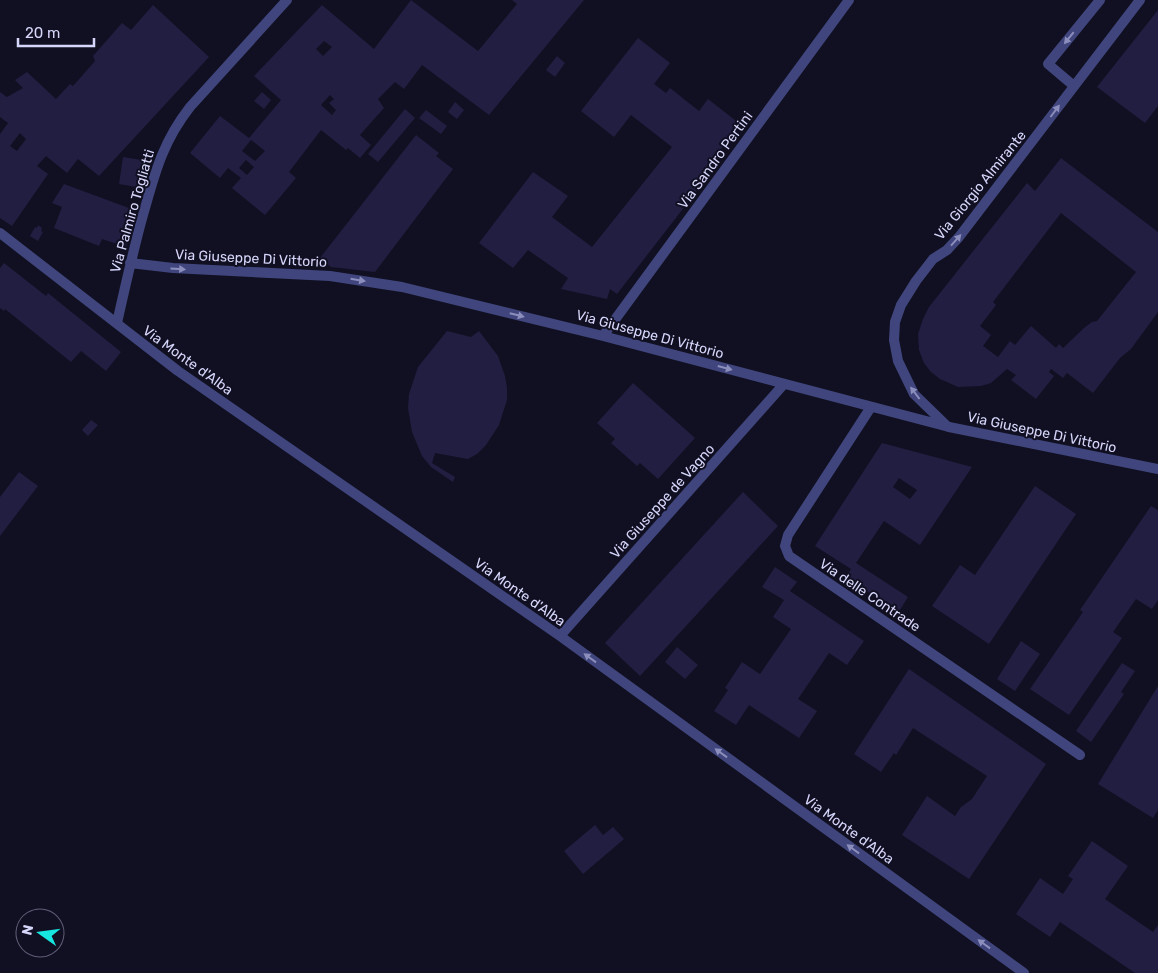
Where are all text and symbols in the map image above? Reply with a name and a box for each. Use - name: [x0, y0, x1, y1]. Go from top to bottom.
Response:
- scale bar: [18, 15, 94, 47]
- text: 20 m: [25, 24, 60, 42]
- one-way arrow: [1064, 31, 1075, 44]
- one-way arrow: [1050, 105, 1061, 118]
- street label: Via Sandro Pertini: [674, 108, 756, 212]
- street label: Via Giorgio Almirante: [931, 127, 1030, 243]
- street label: Via Palmiro Togliatti: [107, 147, 158, 275]
- one-way arrow: [950, 234, 962, 246]
- street label: Via Giuseppe Di Vittorio: [174, 246, 327, 271]
- one-way arrow: [171, 265, 187, 273]
- one-way arrow: [350, 276, 366, 284]
- street label: Via Giuseppe Di Vittorio: [574, 307, 726, 362]
- one-way arrow: [509, 311, 524, 319]
- street label: Via Monte d'Alba: [139, 322, 236, 399]
- one-way arrow: [717, 364, 732, 372]
- one-way arrow: [909, 387, 920, 400]
- street label: Via Giuseppe Di Vittorio: [966, 408, 1118, 457]
- street label: Via Giuseppe de Vagno: [606, 441, 718, 562]
- street label: Via Monte d'Alba: [471, 555, 569, 630]
- street label: Via delle Contrade: [816, 555, 924, 636]
- one-way arrow: [583, 653, 597, 663]
- one-way arrow: [715, 749, 728, 759]
- street label: Via Monte d'Alba: [800, 791, 897, 868]
- one-way arrow: [846, 844, 860, 854]
- north arrow: [15, 908, 65, 958]
- text: N: [18, 923, 37, 937]
- one-way arrow: [978, 939, 991, 949]

